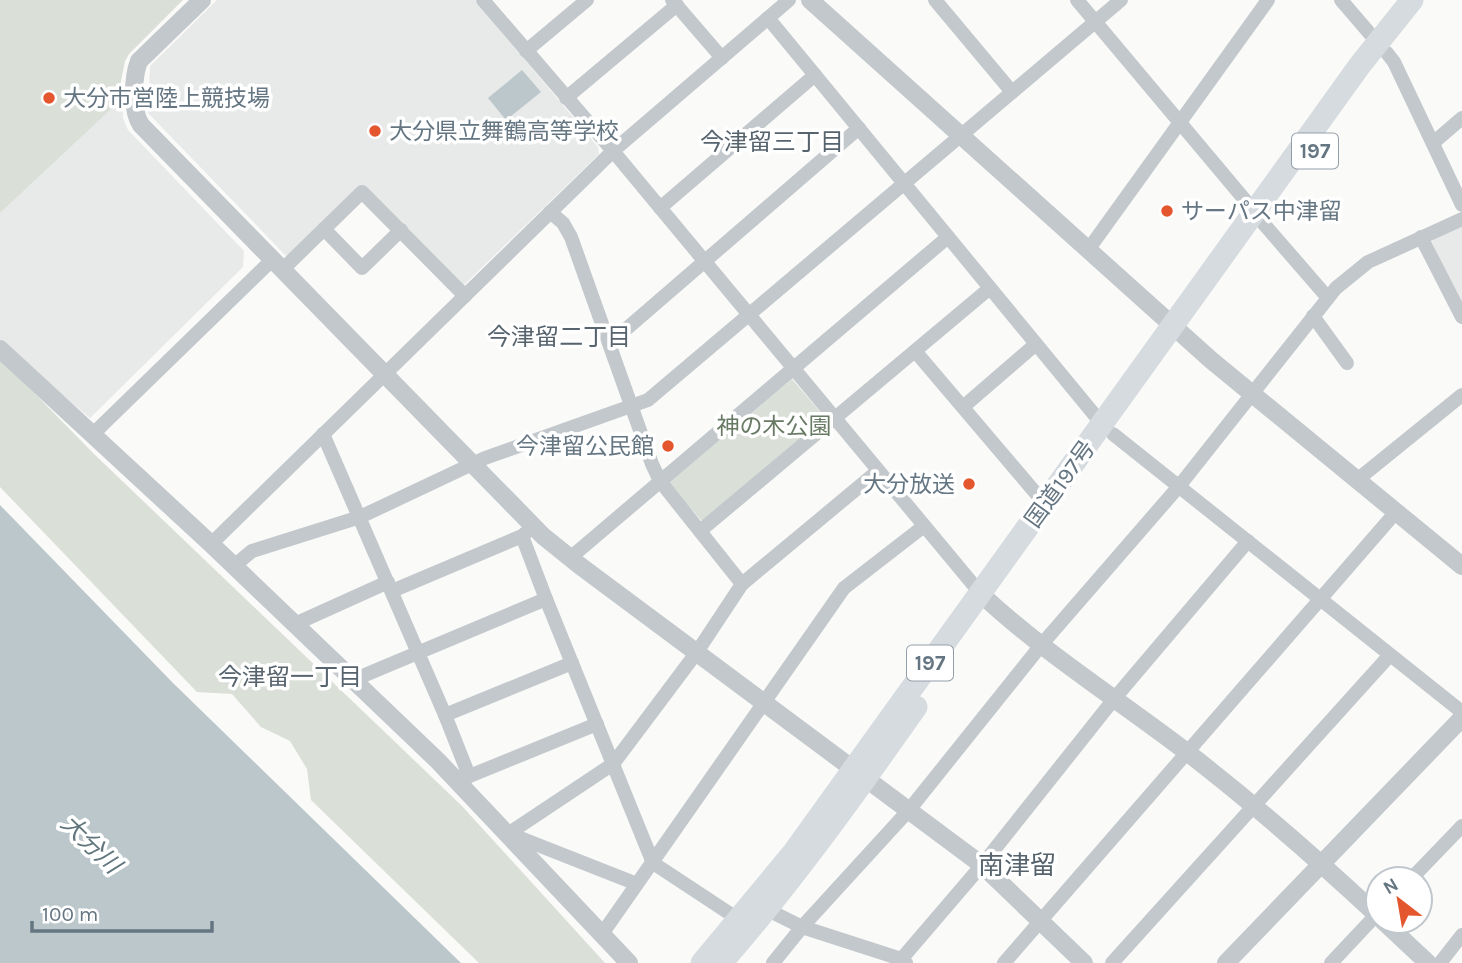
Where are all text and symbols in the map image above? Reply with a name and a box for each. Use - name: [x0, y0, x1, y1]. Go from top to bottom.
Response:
- place label: 大分市営陸上競技場: [63, 85, 270, 112]
- marker: 大分市営陸上競技場: [41, 90, 57, 106]
- place label: 大分県立舞鶴高等学校: [389, 118, 619, 145]
- marker: 大分県立舞鶴高等学校: [367, 123, 383, 139]
- district label: 今津留三丁目: [700, 128, 844, 156]
- road number: 197: [1292, 134, 1338, 168]
- place label: サーパス中津留: [1181, 198, 1342, 225]
- marker: サーパス中津留: [1159, 203, 1175, 219]
- district label: 今津留二丁目: [487, 323, 631, 351]
- park label: 神の木公園: [717, 413, 832, 440]
- place label: 今津留公民館: [516, 433, 654, 460]
- street label: 国道197号: [1019, 435, 1101, 533]
- marker: 今津留公民館: [660, 438, 676, 454]
- place label: 大分放送: [863, 471, 955, 498]
- marker: 大分放送: [961, 476, 977, 492]
- road number: 197: [907, 646, 953, 680]
- district label: 今津留一丁目: [218, 663, 362, 691]
- water label: 大分川: [55, 809, 129, 881]
- district label: 南津留: [978, 850, 1056, 881]
- north arrow: [1364, 865, 1434, 935]
- text: N: [1379, 873, 1402, 899]
- scale bar: [32, 890, 212, 934]
- text: 100 m: [42, 902, 99, 926]

